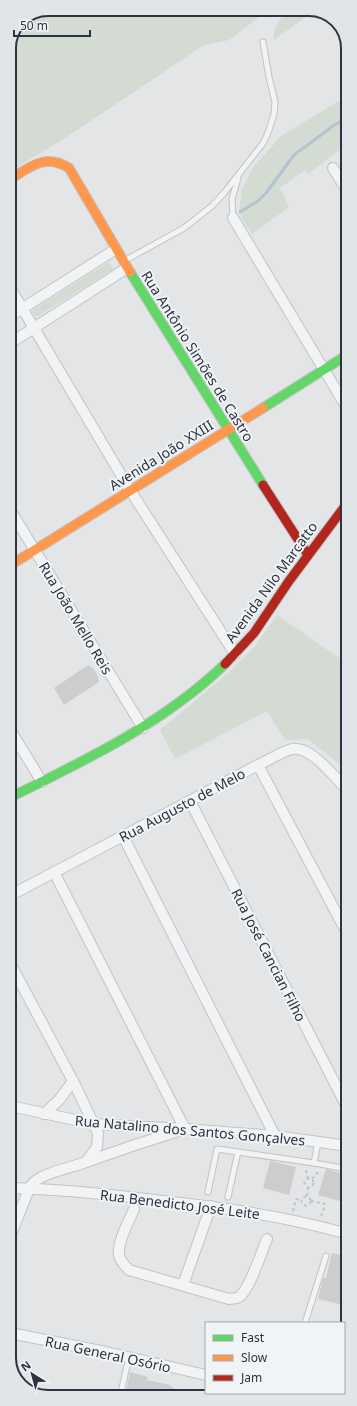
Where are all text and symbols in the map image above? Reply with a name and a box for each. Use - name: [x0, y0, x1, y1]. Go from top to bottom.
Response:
- scale bar: [14, 12, 90, 38]
- text: 50 m: [20, 17, 48, 34]
- street label: Rua Antônio Simões de Castro: [137, 267, 259, 445]
- street label: Avenida João XXIII: [105, 415, 217, 495]
- street label: Avenida Nilo Marcatto: [221, 518, 321, 646]
- street label: Rua João Mello Reis: [35, 558, 117, 678]
- street label: Rua Augusto de Melo: [116, 764, 248, 846]
- street label: Rua José Cancian Filho: [227, 885, 311, 1025]
- street label: Rua Natalino dos Santos Gonçalves: [74, 1110, 306, 1150]
- street label: Rua Benedicto José Leite: [99, 1185, 261, 1223]
- legend: [205, 1322, 345, 1394]
- text: Fast: [241, 1329, 265, 1346]
- street label: Rua General Osório: [43, 1331, 173, 1377]
- text: Slow: [241, 1349, 268, 1366]
- north arrow: [12, 1354, 52, 1394]
- text: N: [18, 1357, 34, 1374]
- text: Jam: [240, 1369, 262, 1386]

